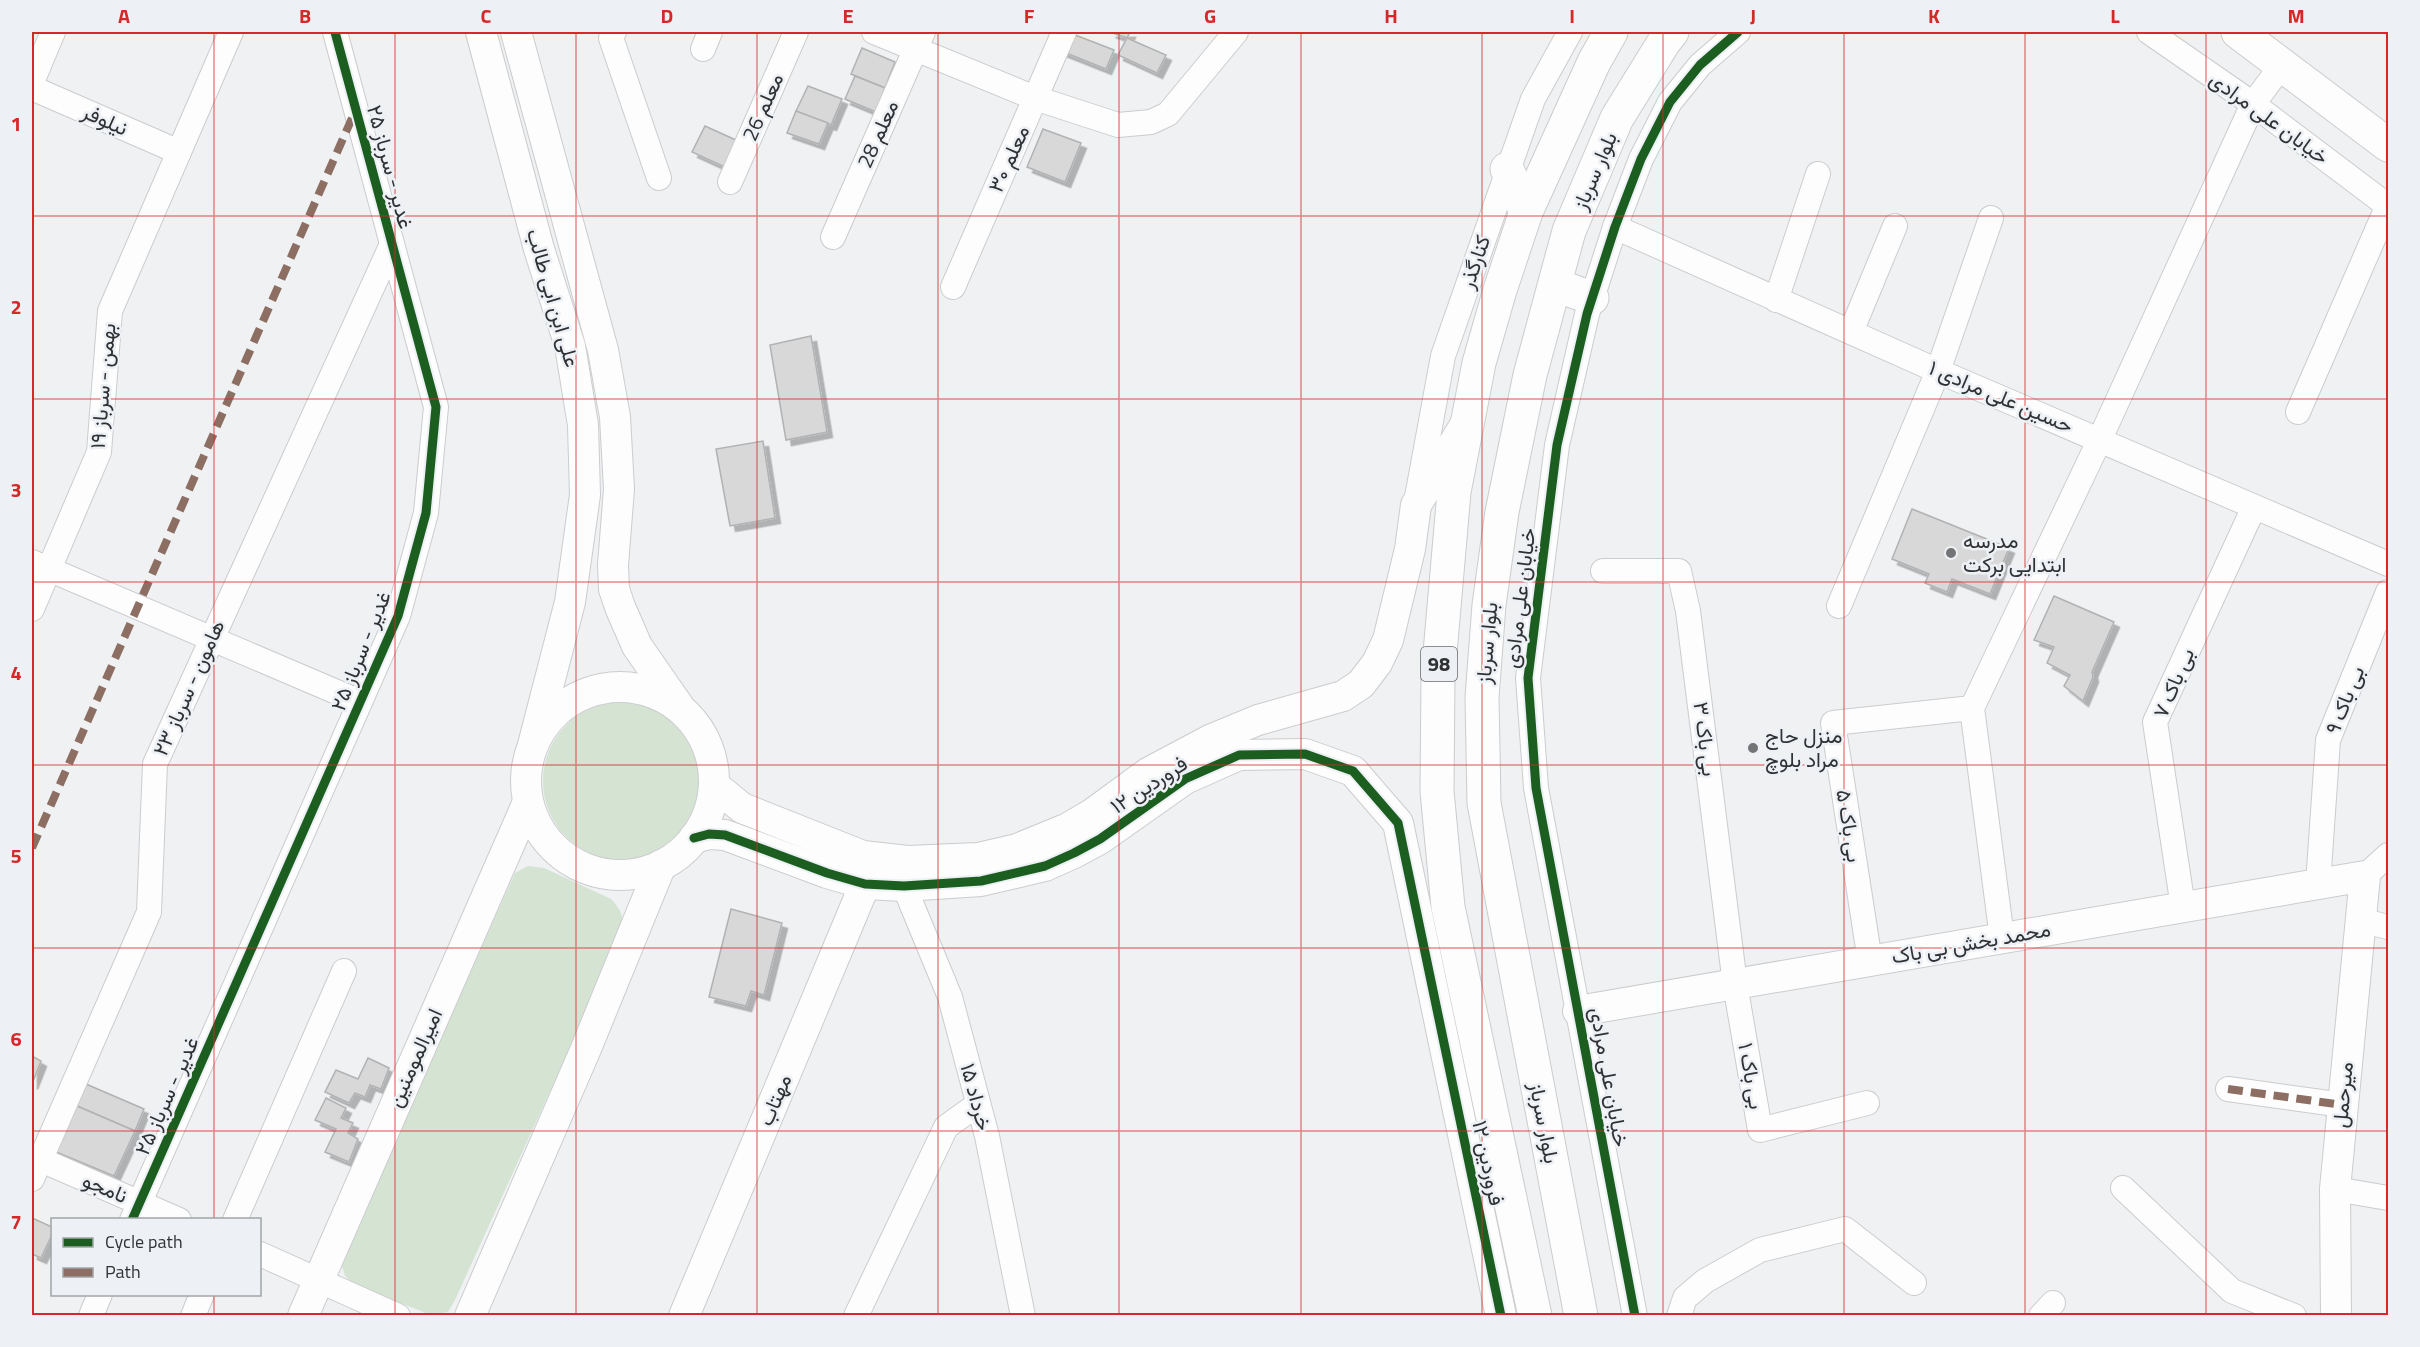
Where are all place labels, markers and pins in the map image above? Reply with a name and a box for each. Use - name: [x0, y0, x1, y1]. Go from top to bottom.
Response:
- place label: مدرسه ابتدایی برکت: [1963, 524, 2066, 580]
- marker: مدرسه ابتدایی برکت: [1944, 546, 1958, 560]
- place label: منزل حاج مراد بلوچ: [1765, 719, 1842, 775]
- marker: منزل حاج مراد بلوچ: [1746, 741, 1760, 755]

